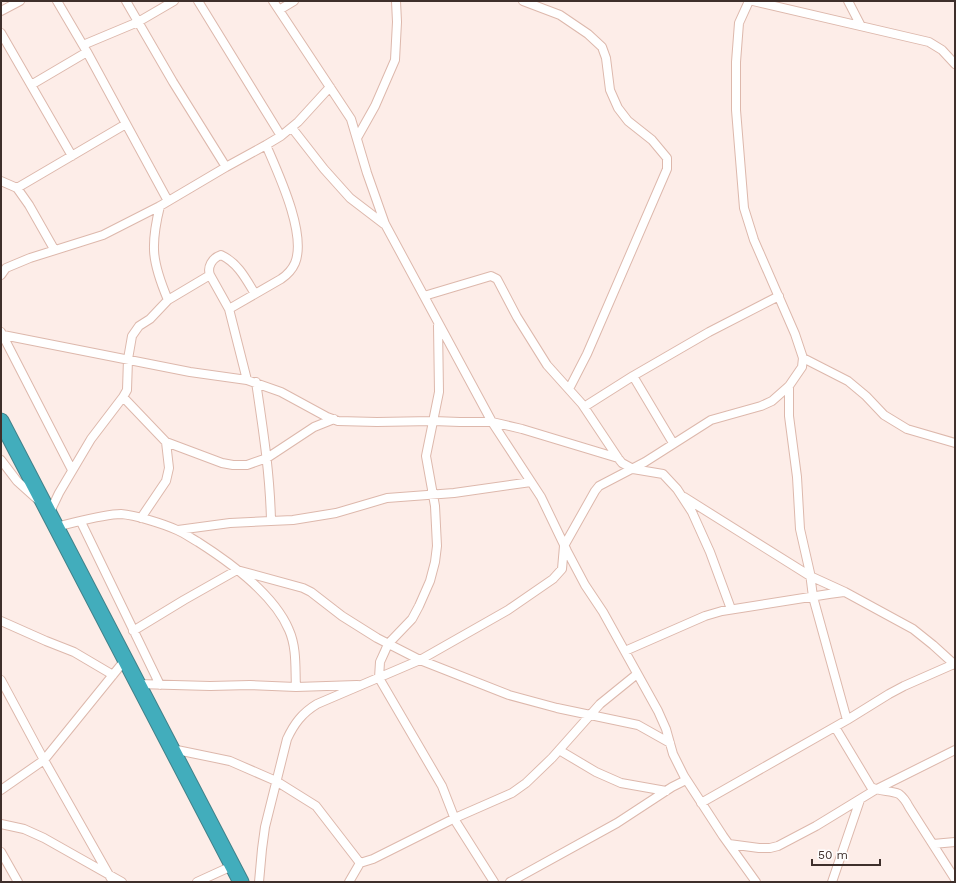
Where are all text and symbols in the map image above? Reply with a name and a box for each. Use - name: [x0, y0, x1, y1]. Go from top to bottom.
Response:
- scale bar: [812, 841, 880, 867]
- text: 50 m: [818, 848, 848, 862]

